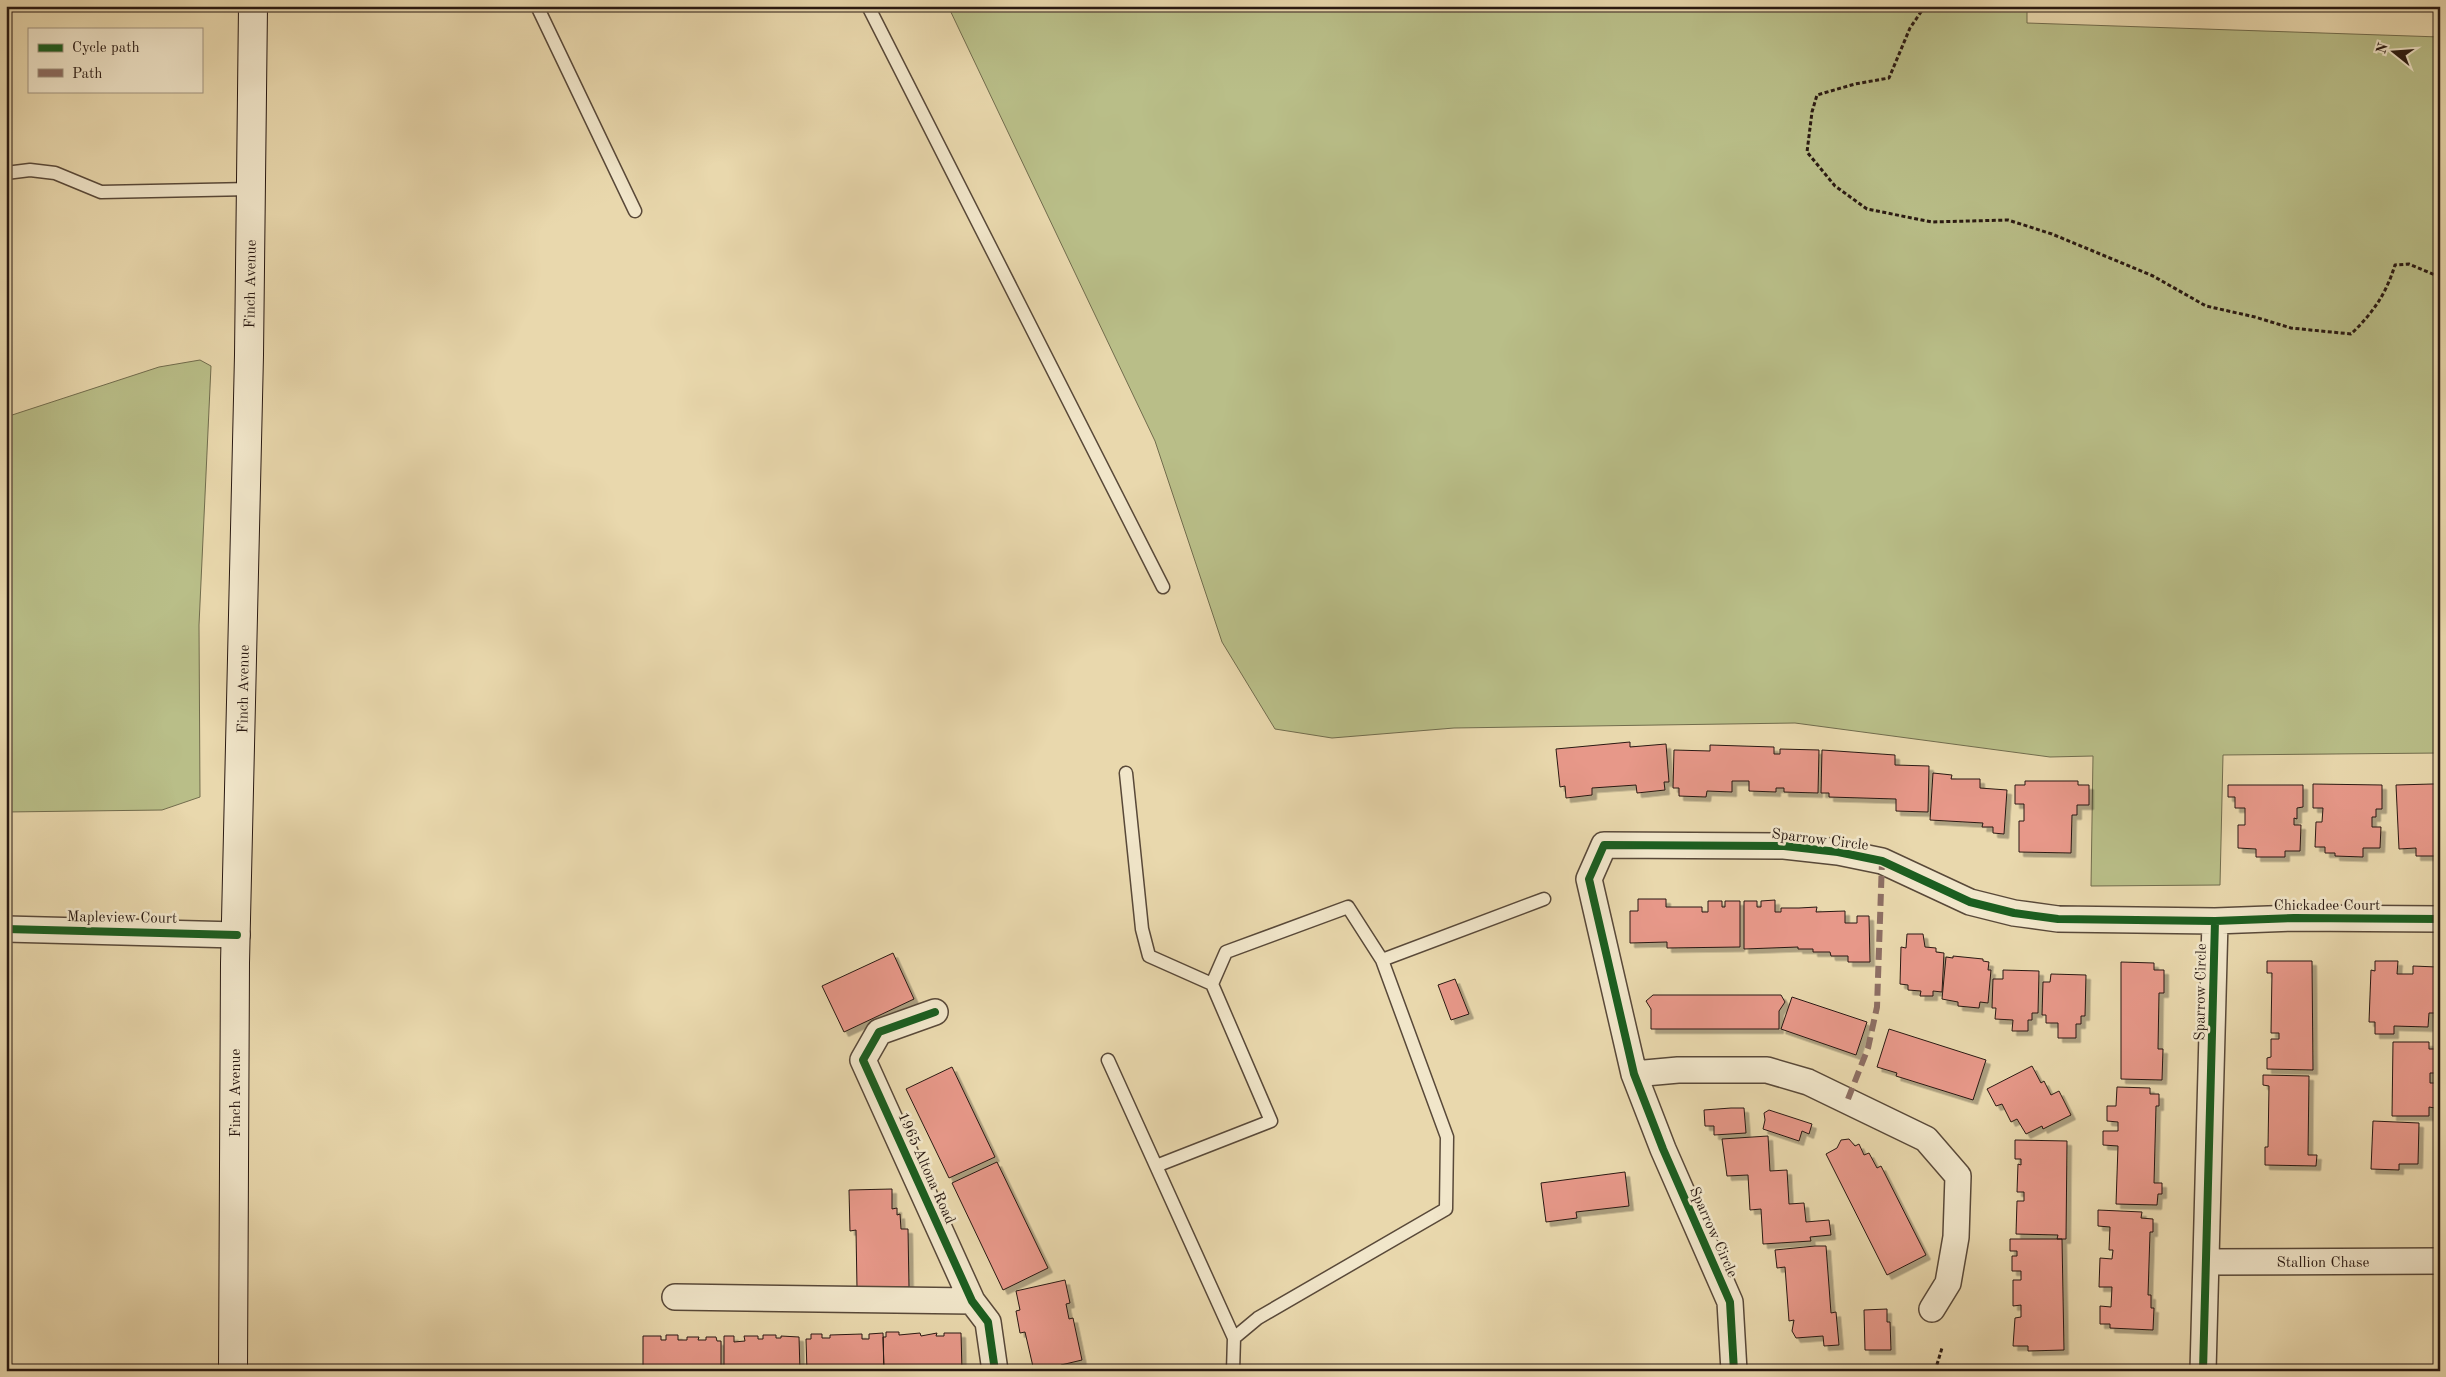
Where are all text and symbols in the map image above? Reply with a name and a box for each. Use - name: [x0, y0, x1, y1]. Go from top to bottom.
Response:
- legend: [28, 28, 202, 92]
- north arrow: [2368, 28, 2418, 78]
- text: Cycle path: [72, 41, 140, 56]
- text: N: [2374, 41, 2391, 56]
- text: Path: [72, 67, 102, 82]
- street label: Finch Avenue: [243, 239, 260, 329]
- street label: Finch Avenue: [236, 644, 253, 734]
- street label: Sparrow Circle: [1770, 827, 1869, 854]
- street label: Chickadee Court: [2274, 899, 2380, 914]
- street label: Mapleview Court: [67, 910, 177, 927]
- street label: Sparrow Circle: [2193, 943, 2210, 1041]
- street label: Finch Avenue: [229, 1048, 244, 1137]
- street label: 1965 Altona Road: [894, 1111, 957, 1227]
- street label: Sparrow Circle: [1686, 1185, 1739, 1280]
- street label: Stallion Chase: [2277, 1256, 2370, 1271]

